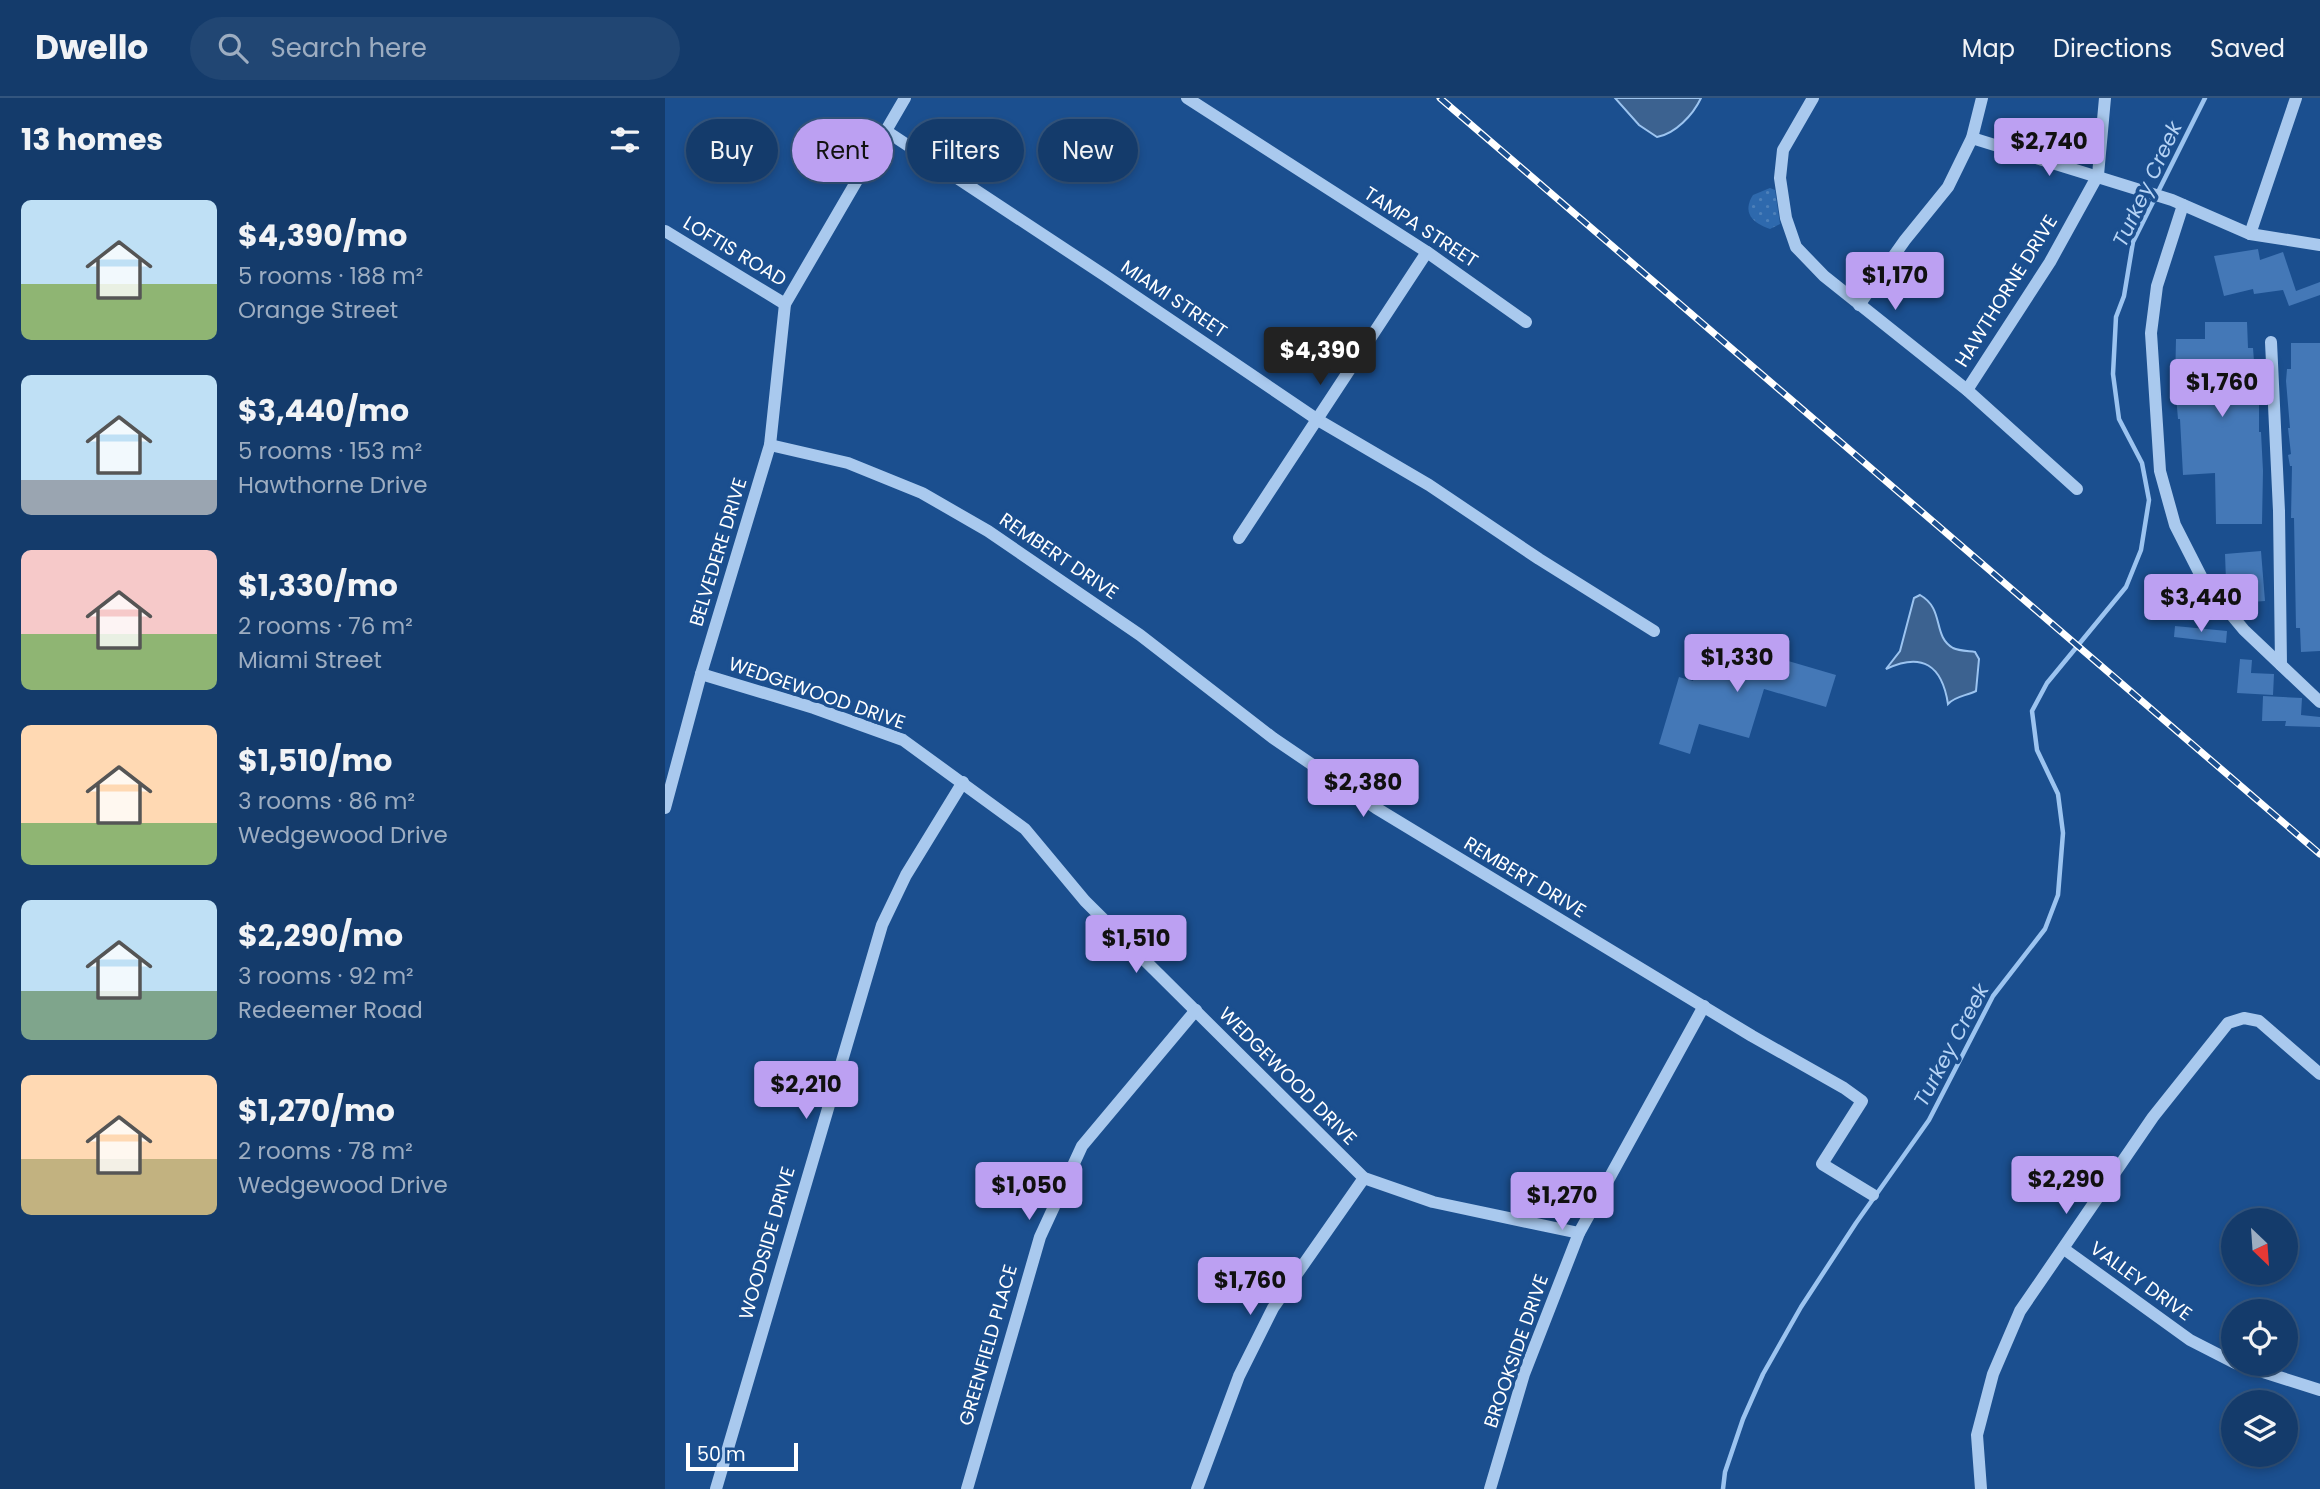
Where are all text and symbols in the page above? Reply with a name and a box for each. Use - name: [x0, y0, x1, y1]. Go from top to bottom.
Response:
- search box: [190, 17, 680, 80]
- text: Dwello: [35, 24, 148, 71]
- icon: search: [214, 29, 252, 67]
- text: Search here: [270, 30, 427, 66]
- text: Map: [1962, 32, 2015, 65]
- text: Directions: [2053, 32, 2172, 65]
- text: Saved: [2210, 32, 2285, 65]
- water label: Turkey Creek: [2105, 115, 2189, 252]
- text: 13 homes: [21, 118, 163, 161]
- pin: $2,740: [1992, 118, 2106, 178]
- chip: Buy: [686, 119, 778, 182]
- chip: Rent: [792, 119, 893, 182]
- chip: Filters: [907, 119, 1024, 182]
- chip: New: [1038, 119, 1138, 182]
- icon: filters: [606, 121, 644, 159]
- text: $2,740: [2010, 125, 2088, 157]
- street label: TAMPA STREET: [1359, 180, 1483, 274]
- street label: LOFTIS ROAD: [678, 209, 792, 293]
- street label: HAWTHORNE DRIVE: [1948, 210, 2064, 372]
- text: $4,390/mo: [238, 214, 407, 257]
- icon: home: [77, 228, 161, 312]
- pin: $1,170: [1838, 252, 1952, 312]
- street label: MIAMI STREET: [1116, 254, 1232, 344]
- text: $1,170: [1862, 259, 1928, 291]
- text: 5 rooms · 188 m²: [238, 260, 423, 292]
- text: Orange Street: [238, 294, 398, 326]
- pin: $4,390: [1263, 328, 1377, 387]
- text: $4,390: [1280, 334, 1360, 366]
- pin: $1,760: [2165, 360, 2279, 419]
- text: $1,760: [2186, 366, 2258, 398]
- text: $3,440/mo: [238, 389, 409, 432]
- icon: home: [77, 403, 161, 487]
- text: 5 rooms · 153 m²: [238, 435, 422, 467]
- text: Hawthorne Drive: [238, 469, 428, 501]
- street label: BELVEDERE DRIVE: [683, 474, 753, 630]
- street label: REMBERT DRIVE: [994, 506, 1124, 606]
- text: $1,330/mo: [238, 564, 398, 607]
- pin: $3,440: [2144, 574, 2258, 634]
- icon: home: [77, 578, 161, 662]
- text: $3,440: [2160, 581, 2242, 613]
- text: 2 rooms · 76 m²: [238, 610, 413, 642]
- pin: $1,330: [1680, 634, 1794, 694]
- text: $1,330: [1700, 641, 1774, 673]
- text: Miami Street: [238, 644, 382, 676]
- street label: WEDGEWOOD DRIVE: [725, 650, 909, 736]
- text: $1,510/mo: [238, 739, 392, 782]
- icon: home: [77, 753, 161, 837]
- pin: $2,380: [1306, 760, 1420, 819]
- text: $2,380: [1324, 766, 1402, 798]
- text: 3 rooms · 86 m²: [238, 785, 415, 817]
- text: Wedgewood Drive: [238, 819, 448, 851]
- street label: REMBERT DRIVE: [1459, 830, 1591, 924]
- text: $2,290/mo: [238, 914, 403, 957]
- pin: $1,510: [1079, 916, 1193, 975]
- text: $1,510: [1102, 922, 1170, 954]
- icon: home: [77, 928, 161, 1012]
- text: 3 rooms · 92 m²: [238, 960, 414, 992]
- water label: Turkey Creek: [1906, 977, 1996, 1112]
- text: Redeemer Road: [238, 994, 423, 1026]
- street label: WEDGEWOOD DRIVE: [1213, 1001, 1363, 1151]
- pin: $2,210: [749, 1062, 863, 1121]
- text: $2,210: [770, 1068, 842, 1100]
- text: $1,270/mo: [238, 1089, 395, 1132]
- icon: home: [77, 1103, 161, 1187]
- text: 2 rooms · 78 m²: [238, 1135, 413, 1167]
- pin: $2,290: [2009, 1156, 2123, 1216]
- pin: $1,050: [972, 1162, 1086, 1222]
- street label: WOODSIDE DRIVE: [732, 1163, 802, 1323]
- text: $2,290: [2027, 1163, 2105, 1195]
- text: Wedgewood Drive: [238, 1169, 448, 1201]
- text: $1,050: [991, 1169, 1067, 1201]
- pin: $1,270: [1505, 1172, 1619, 1232]
- text: $1,270: [1527, 1179, 1597, 1211]
- north arrow: [2221, 1208, 2298, 1284]
- map controls: [2221, 1208, 2298, 1467]
- street label: VALLEY DRIVE: [2084, 1235, 2198, 1327]
- pin: $1,760: [1193, 1258, 1307, 1317]
- street label: GREENFIELD PLACE: [952, 1261, 1024, 1429]
- text: $1,760: [1214, 1264, 1286, 1296]
- street label: BROOKSIDE DRIVE: [1477, 1271, 1555, 1431]
- button: locate: [2221, 1299, 2298, 1376]
- button: layers: [2221, 1390, 2298, 1467]
- scale bar: [686, 1440, 798, 1472]
- text: 50 m: [697, 1441, 746, 1468]

